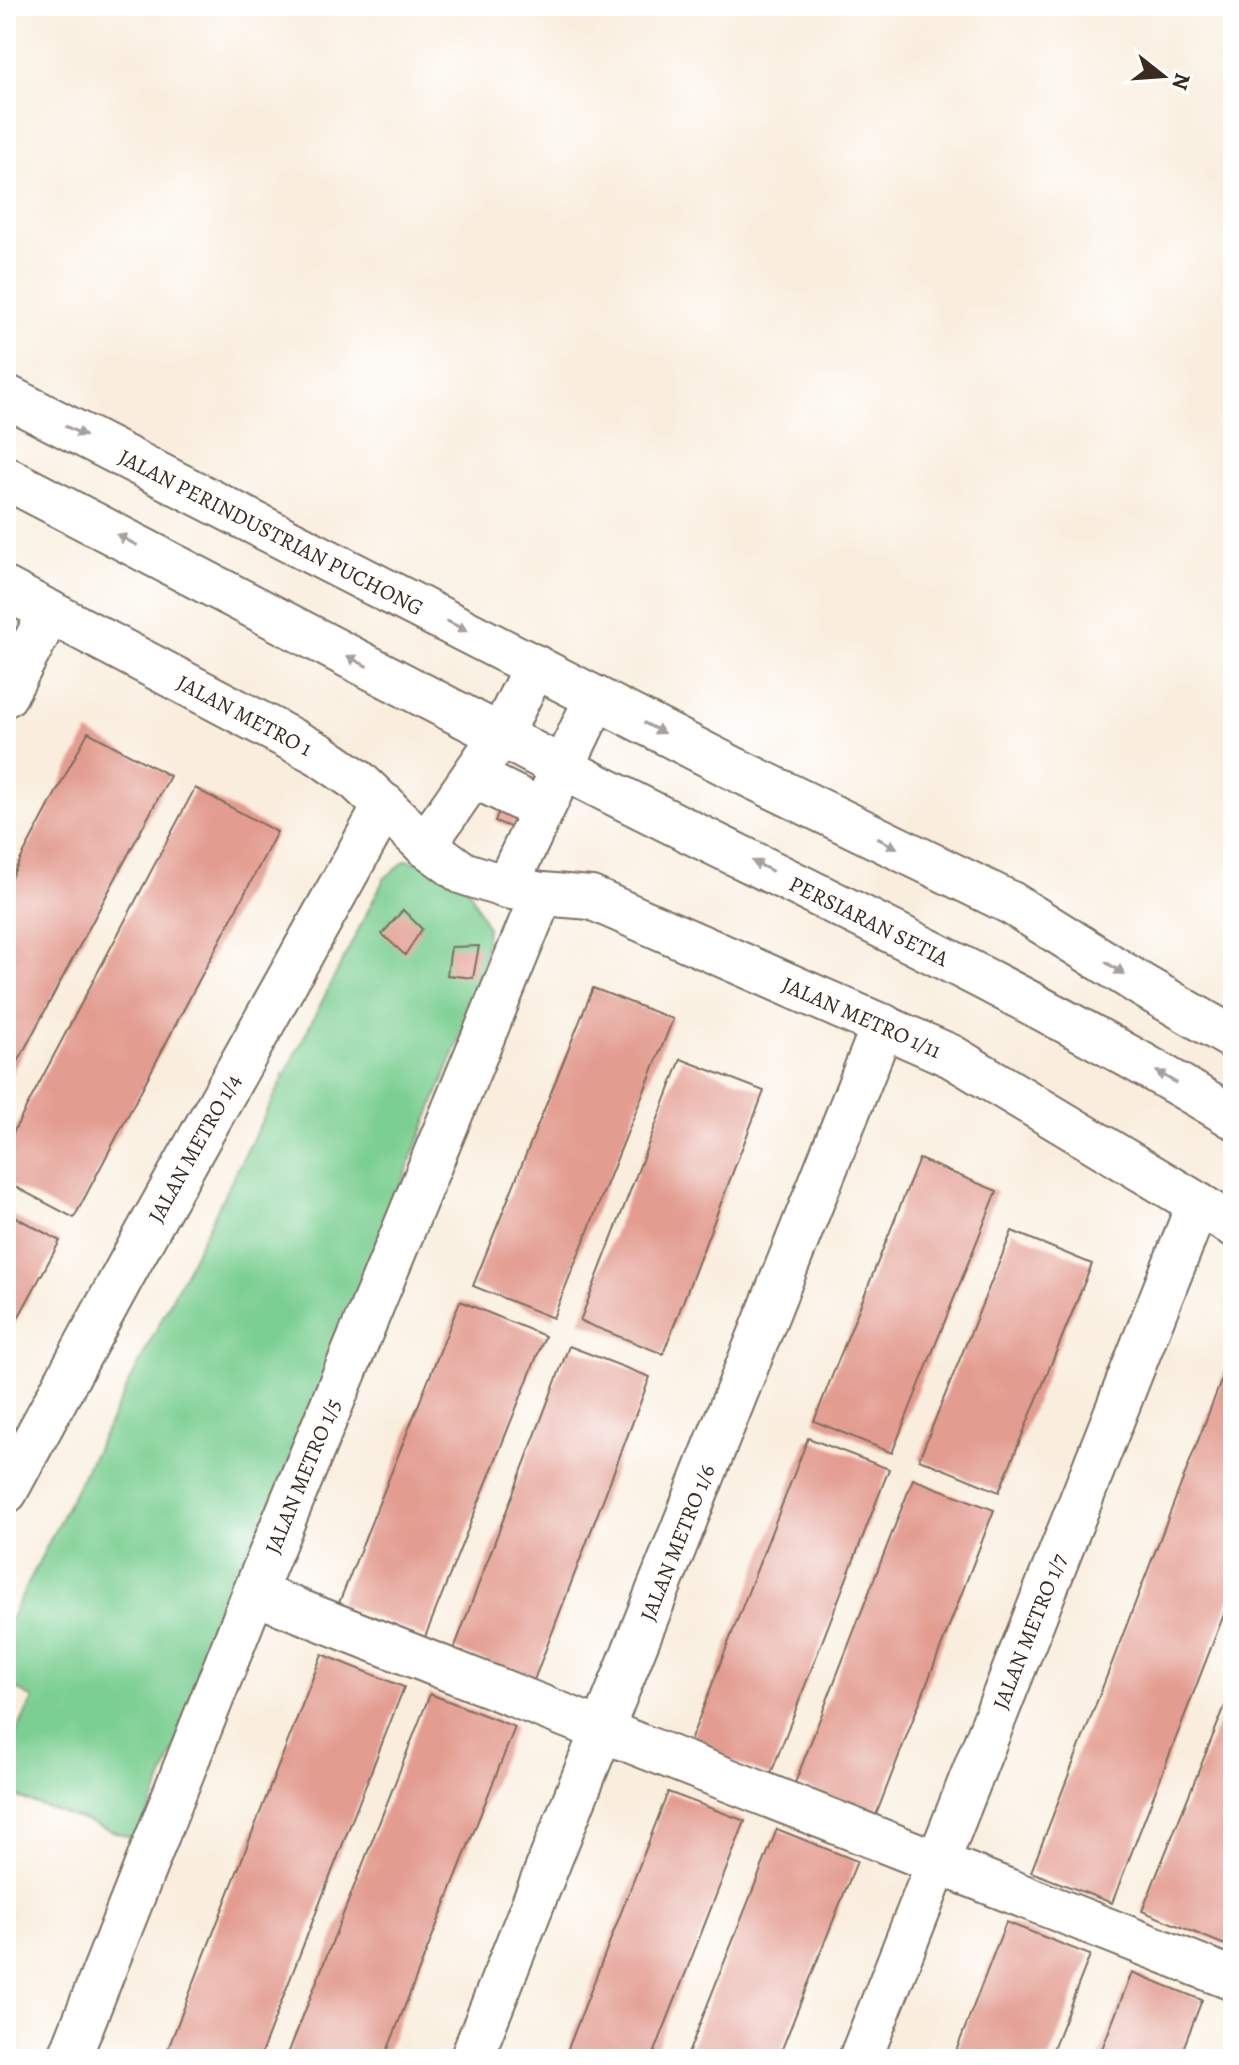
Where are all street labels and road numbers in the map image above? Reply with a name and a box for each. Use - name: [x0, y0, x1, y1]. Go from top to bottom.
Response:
- street label: JALAN PERINDUSTRIAN PUCHONG: [113, 442, 428, 623]
- street label: JALAN METRO 1: [172, 668, 317, 764]
- street label: PERSIARAN SETIA: [784, 869, 955, 974]
- street label: JALAN METRO 1/11: [777, 970, 946, 1066]
- street label: JALAN METRO 1/4: [141, 1069, 248, 1228]
- street label: JALAN METRO 1/5: [258, 1394, 349, 1558]
- street label: JALAN METRO 1/6: [633, 1460, 722, 1626]
- street label: JALAN METRO 1/7: [986, 1549, 1075, 1714]

